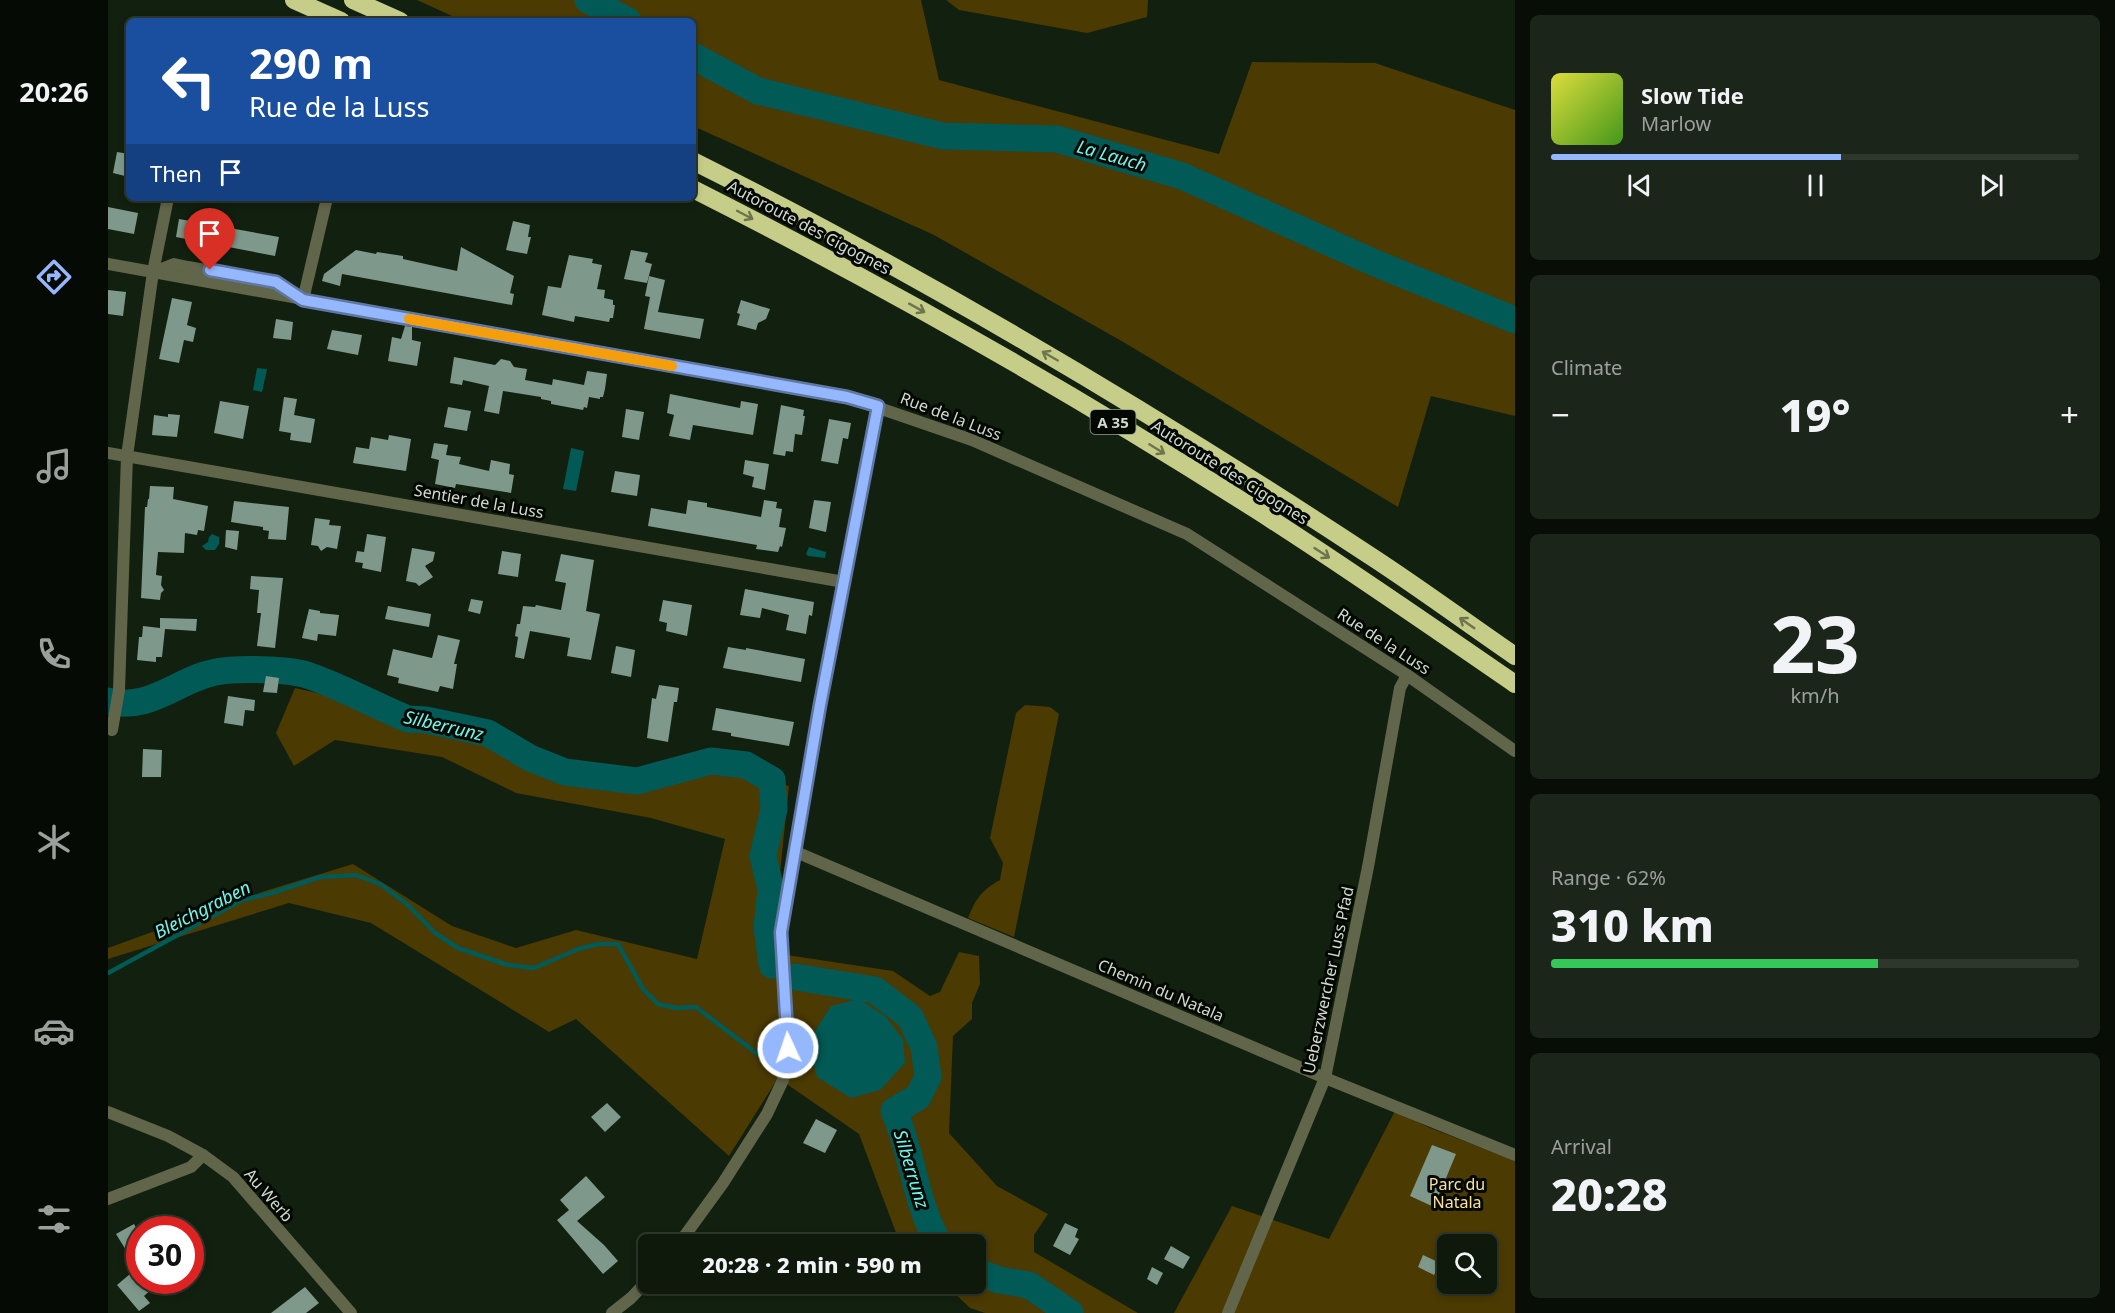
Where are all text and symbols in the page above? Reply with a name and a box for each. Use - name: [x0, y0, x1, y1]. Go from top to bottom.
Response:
- text: 290 m: [249, 34, 373, 91]
- icon: left: [150, 42, 228, 120]
- text: 20:26: [19, 73, 89, 110]
- text: Slow Tide: [1641, 80, 1744, 110]
- text: Rue de la Luss: [249, 88, 429, 125]
- text: Marlow: [1641, 110, 1711, 137]
- water label: La Lauch: [1074, 134, 1150, 176]
- icon: arrive: [214, 156, 247, 189]
- text: Then: [150, 158, 202, 188]
- icon: previous: [1623, 169, 1656, 202]
- icon: pause: [1799, 169, 1832, 202]
- icon: next: [1975, 169, 2008, 202]
- street label: Autoroute des Cigognes: [724, 175, 894, 279]
- pin: [184, 208, 235, 270]
- one-way arrow: [736, 209, 753, 221]
- icon: arrive: [193, 217, 226, 250]
- icon: directions: [33, 256, 75, 298]
- one-way arrow: [908, 302, 925, 314]
- one-way arrow: [1042, 350, 1059, 362]
- text: Climate: [1551, 354, 1622, 381]
- text: 19°: [1779, 384, 1851, 445]
- street label: Rue de la Luss: [897, 387, 1005, 445]
- text: −: [1551, 392, 1570, 437]
- text: +: [2060, 392, 2079, 437]
- road number: A 35: [1090, 410, 1136, 434]
- street label: Autoroute des Cigognes: [1147, 415, 1313, 529]
- one-way arrow: [1148, 443, 1165, 455]
- icon: music: [33, 445, 75, 487]
- street label: Sentier de la Luss: [412, 479, 546, 523]
- one-way arrow: [1313, 548, 1330, 560]
- text: 23: [1770, 590, 1860, 696]
- street label: Rue de la Luss: [1333, 603, 1435, 679]
- one-way arrow: [1459, 617, 1476, 629]
- icon: phone: [33, 633, 75, 675]
- text: km/h: [1790, 682, 1840, 709]
- water label: Silberrunz: [402, 704, 486, 746]
- icon: climate: [33, 821, 75, 863]
- text: Range · 62%: [1551, 864, 1666, 891]
- water label: Bleichgraben: [150, 874, 254, 944]
- street label: Ueberzwercher Luss Pfad: [1297, 884, 1359, 1076]
- text: 310 km: [1551, 894, 1714, 955]
- street label: Chemin du Natala: [1095, 953, 1227, 1027]
- icon: car: [33, 1010, 75, 1052]
- position arrow: [756, 1016, 820, 1080]
- water label: Silberrunz: [889, 1127, 935, 1211]
- text: Arrival: [1551, 1133, 1612, 1160]
- text: 20:28: [1551, 1163, 1668, 1224]
- street label: Au Werb: [240, 1164, 298, 1226]
- park label: Parc du Natala: [1429, 1173, 1485, 1213]
- icon: filters: [33, 1198, 75, 1240]
- speed limit sign: 30: [126, 1216, 204, 1294]
- map controls: [1437, 1234, 1497, 1294]
- button: search: [1437, 1234, 1497, 1294]
- text: 20:28 · 2 min · 590 m: [702, 1249, 922, 1279]

